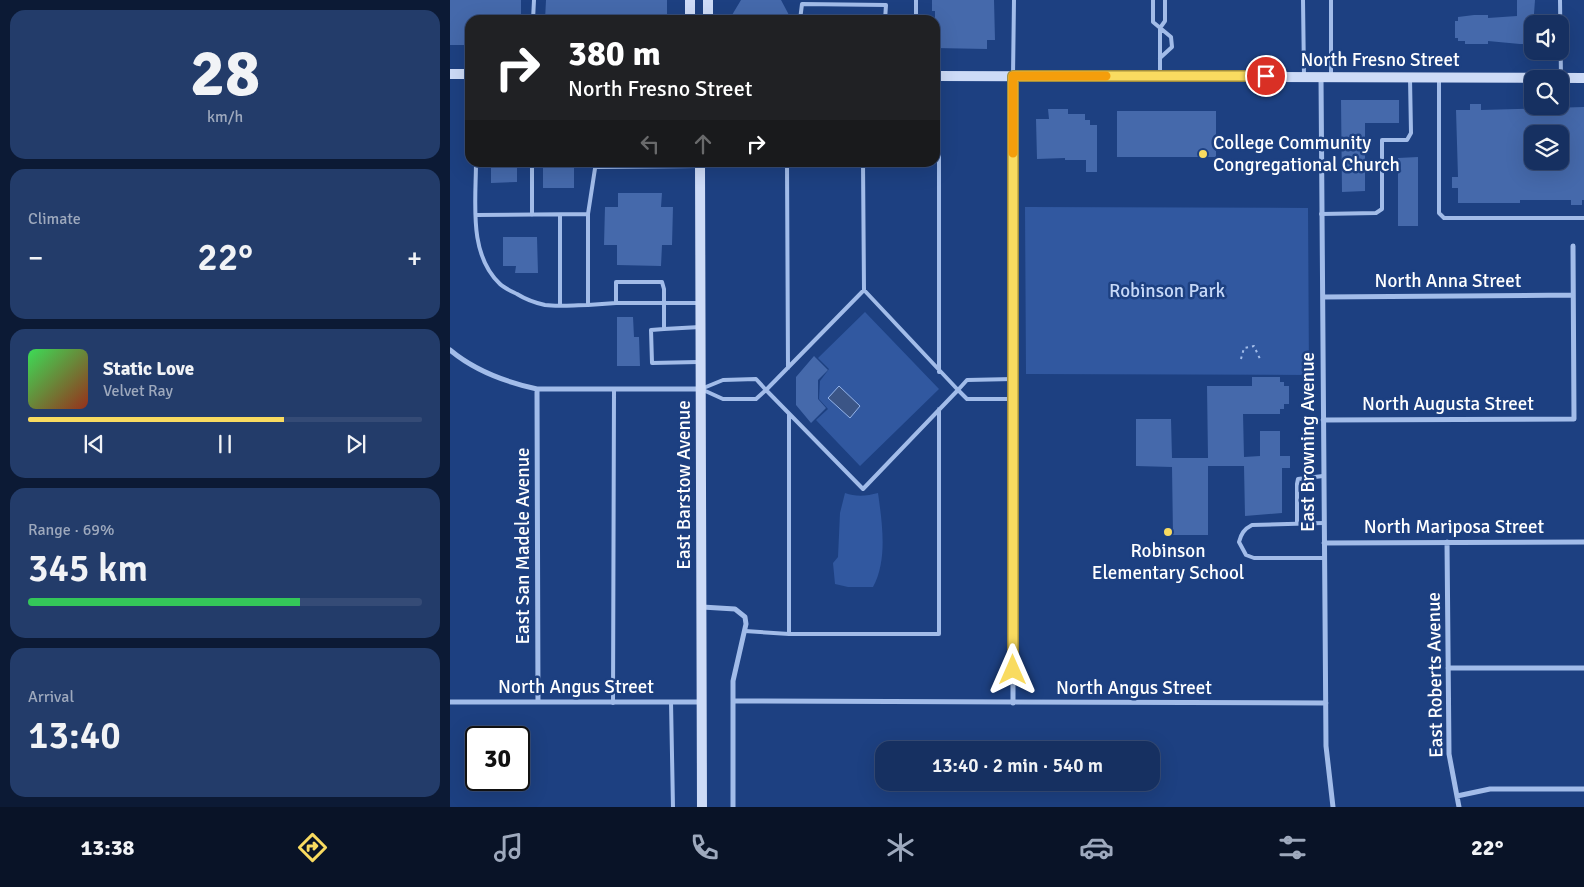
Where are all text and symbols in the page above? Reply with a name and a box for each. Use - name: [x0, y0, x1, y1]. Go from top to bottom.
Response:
- map controls: [1524, 15, 1569, 170]
- button: sound: [1524, 15, 1569, 60]
- text: 380 m: [568, 32, 661, 75]
- text: 28: [190, 34, 260, 114]
- icon: right: [485, 35, 550, 100]
- street label: North Fresno Street: [1300, 48, 1460, 72]
- pin: [1245, 55, 1287, 97]
- icon: arrive: [1252, 62, 1280, 90]
- button: search: [1524, 70, 1569, 115]
- text: North Fresno Street: [568, 75, 752, 102]
- text: km/h: [207, 107, 243, 127]
- button: layers: [1524, 125, 1569, 170]
- icon: left: [636, 130, 664, 158]
- icon: ahead: [689, 130, 717, 158]
- icon: right: [742, 130, 770, 158]
- place label: College Community Congregational Church: [1213, 131, 1400, 177]
- marker: College Community Congregational Church: [1197, 148, 1209, 160]
- text: Climate: [28, 209, 81, 229]
- text: 22°: [197, 234, 253, 281]
- text: −: [28, 241, 43, 275]
- text: +: [407, 241, 422, 275]
- street label: North Anna Street: [1374, 269, 1522, 293]
- park label: Robinson Park: [1109, 279, 1225, 303]
- street label: East Browning Avenue: [1296, 352, 1320, 532]
- text: Static Love: [103, 357, 194, 381]
- text: Velvet Ray: [103, 381, 173, 401]
- street label: North Augusta Street: [1362, 392, 1534, 416]
- street label: East Barstow Avenue: [672, 400, 696, 570]
- icon: previous: [80, 430, 108, 458]
- icon: pause: [211, 430, 239, 458]
- icon: next: [342, 430, 370, 458]
- street label: East San Madele Avenue: [511, 447, 535, 645]
- street label: North Mariposa Street: [1364, 515, 1545, 539]
- text: Range · 69%: [28, 520, 114, 540]
- marker: Robinson Elementary School: [1162, 526, 1174, 538]
- place label: Robinson Elementary School: [1092, 539, 1244, 585]
- text: 345 km: [28, 545, 148, 592]
- street label: East Roberts Avenue: [1422, 592, 1448, 758]
- position arrow: [986, 643, 1038, 695]
- street label: North Angus Street: [498, 675, 654, 699]
- street label: North Angus Street: [1056, 676, 1212, 700]
- text: Arrival: [28, 687, 74, 707]
- text: 13:40: [28, 712, 121, 759]
- speed limit sign: 30: [465, 726, 530, 791]
- text: 13:40 · 2 min · 540 m: [932, 754, 1103, 778]
- icon: directions: [295, 830, 330, 865]
- icon: music: [491, 830, 526, 865]
- icon: phone: [687, 830, 722, 865]
- icon: climate: [883, 830, 918, 865]
- icon: car: [1079, 830, 1114, 865]
- icon: filters: [1275, 830, 1310, 865]
- text: 13:38: [80, 834, 134, 861]
- text: 22°: [1471, 834, 1503, 861]

